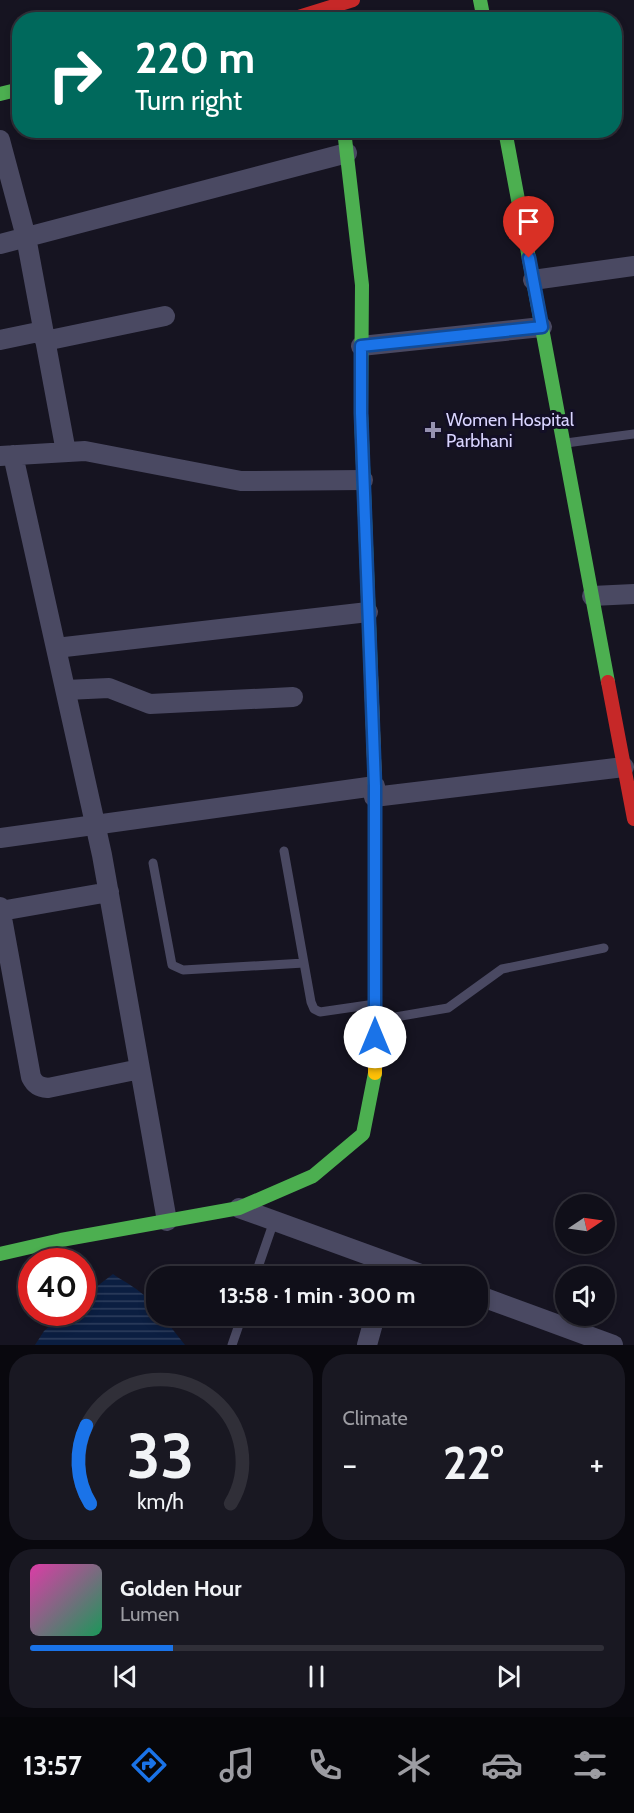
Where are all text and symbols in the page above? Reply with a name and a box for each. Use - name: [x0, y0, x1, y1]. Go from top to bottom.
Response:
- text: 220 m: [135, 32, 255, 84]
- icon: right: [36, 36, 114, 114]
- text: Turn right: [135, 84, 242, 117]
- pin: [503, 196, 554, 258]
- icon: arrive: [512, 205, 545, 238]
- place label: Women Hospital Parbhani: [446, 409, 575, 452]
- marker: Women Hospital Parbhani: [424, 421, 442, 439]
- position arrow: [343, 1005, 407, 1069]
- north arrow: [555, 1194, 615, 1254]
- map controls: [555, 1194, 615, 1326]
- speed limit sign: 40: [18, 1248, 96, 1326]
- button: sound: [555, 1266, 615, 1326]
- text: 13:58 · 1 min · 300 m: [219, 1282, 415, 1309]
- text: Climate: [343, 1406, 408, 1430]
- text: 33: [127, 1418, 194, 1494]
- text: 22°: [443, 1436, 504, 1490]
- text: −: [343, 1444, 357, 1484]
- text: +: [589, 1444, 604, 1484]
- text: km/h: [137, 1488, 184, 1514]
- text: Golden Hour: [120, 1575, 241, 1602]
- text: Lumen: [120, 1602, 179, 1626]
- icon: previous: [109, 1660, 142, 1693]
- icon: pause: [300, 1660, 333, 1693]
- icon: next: [492, 1660, 525, 1693]
- icon: directions: [128, 1744, 170, 1786]
- icon: music: [216, 1744, 258, 1786]
- icon: phone: [304, 1744, 346, 1786]
- icon: climate: [393, 1744, 435, 1786]
- icon: car: [481, 1744, 523, 1786]
- icon: filters: [569, 1744, 611, 1786]
- text: 13:57: [23, 1749, 82, 1782]

